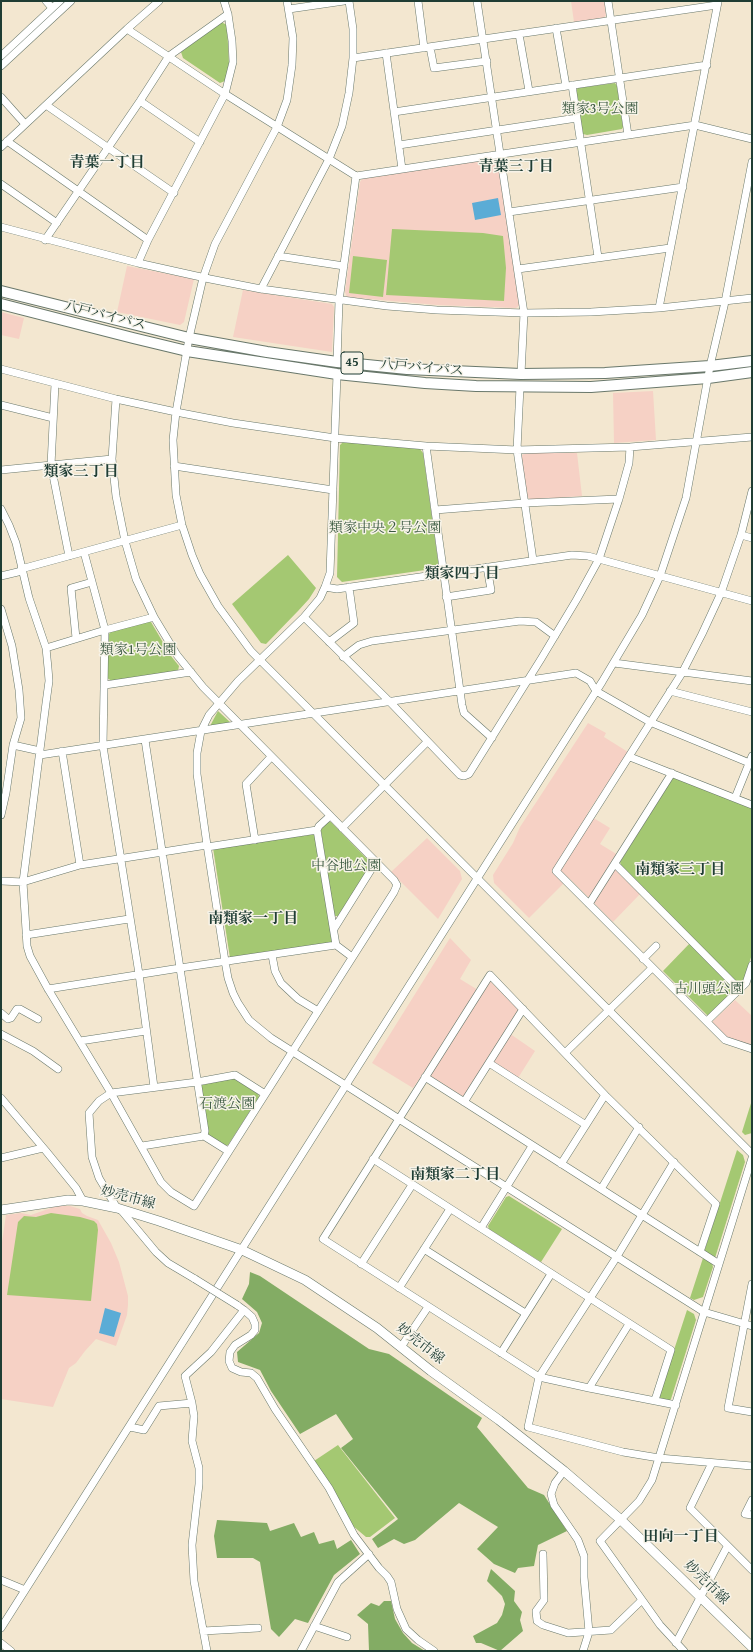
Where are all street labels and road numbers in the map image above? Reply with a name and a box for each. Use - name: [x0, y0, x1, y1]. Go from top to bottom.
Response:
- street label: 八戸バイパス: [62, 298, 148, 334]
- road number: 45: [341, 352, 363, 374]
- street label: 八戸バイパス: [379, 356, 465, 380]
- street label: 妙売市線: [99, 1183, 157, 1213]
- street label: 妙売市線: [393, 1320, 447, 1368]
- street label: 妙売市線: [680, 1558, 732, 1608]

